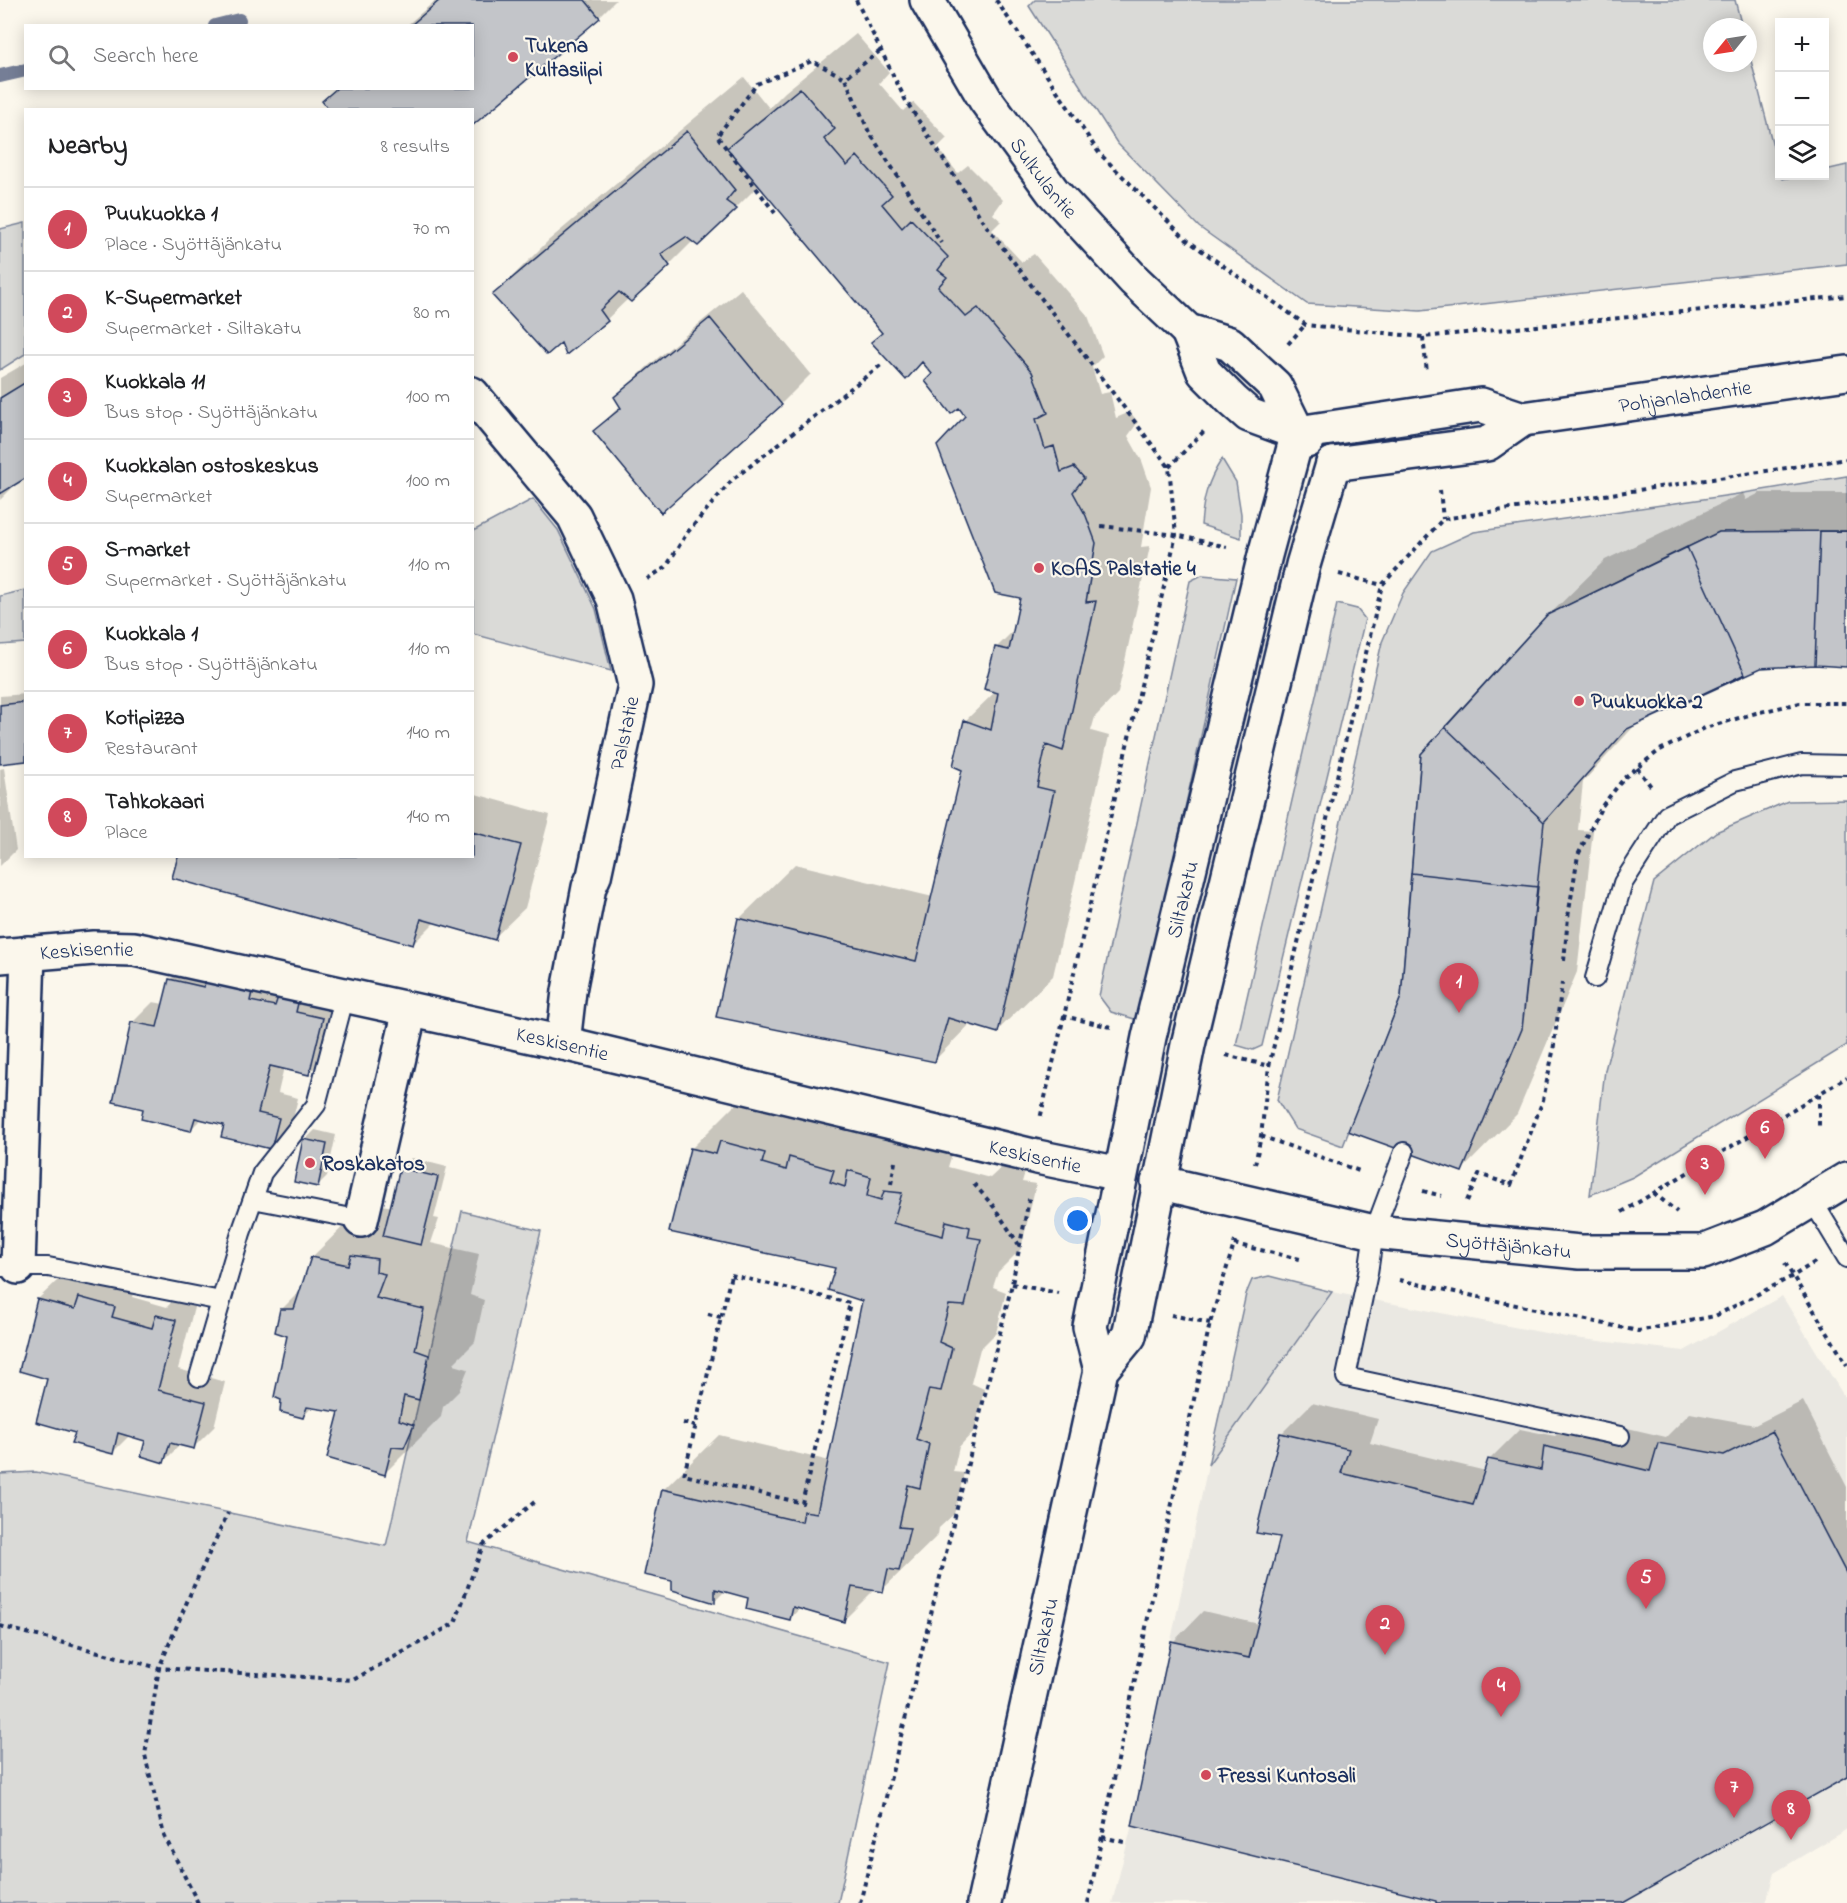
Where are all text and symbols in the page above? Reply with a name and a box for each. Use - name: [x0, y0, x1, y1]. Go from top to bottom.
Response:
- north arrow: [1703, 18, 1757, 72]
- map controls: [1775, 18, 1829, 180]
- button: +: [1775, 18, 1829, 72]
- search box: [24, 24, 474, 90]
- place label: Tukena Kultasiipi: [525, 32, 603, 86]
- icon: search: [45, 41, 78, 74]
- text: Search here: [93, 41, 198, 73]
- marker: Tukena Kultasiipi: [506, 50, 520, 64]
- button: −: [1775, 72, 1829, 126]
- button: layers: [1775, 126, 1829, 180]
- text: Nearby: [48, 128, 127, 166]
- street label: Sulkulantie: [1001, 132, 1084, 227]
- text: 8 results: [381, 133, 450, 162]
- text: Puukuokka 1: [105, 199, 218, 231]
- text: 1: [64, 215, 71, 244]
- text: 70 m: [413, 215, 450, 244]
- text: Place · Syöttäjänkatu: [105, 231, 282, 260]
- text: K-Supermarket: [105, 283, 242, 315]
- text: 2: [63, 299, 72, 328]
- text: 80 m: [413, 299, 450, 328]
- text: Supermarket · Siltakatu: [105, 315, 301, 344]
- text: Kuokkala 11: [105, 367, 205, 399]
- street label: Pohjanlahdentie: [1617, 374, 1754, 422]
- text: 3: [63, 383, 72, 412]
- text: 100 m: [406, 383, 450, 412]
- text: Bus stop · Syöttäjänkatu: [105, 399, 318, 428]
- text: Kuokkalan ostoskeskus: [105, 451, 319, 483]
- text: 4: [63, 467, 72, 496]
- text: 100 m: [406, 467, 450, 496]
- text: Supermarket: [105, 483, 212, 512]
- text: S-market: [105, 535, 190, 567]
- text: 5: [62, 551, 73, 580]
- text: 110 m: [408, 551, 450, 580]
- place label: KOAS Palstatie 4: [1051, 555, 1196, 585]
- marker: KOAS Palstatie 4: [1032, 561, 1046, 575]
- text: Supermarket · Syöttäjänkatu: [105, 567, 347, 596]
- text: Kuokkala 1: [105, 619, 198, 651]
- text: 6: [63, 635, 72, 664]
- text: 110 m: [408, 635, 450, 664]
- text: Bus stop · Syöttäjänkatu: [105, 651, 318, 680]
- place label: Puukuokka 2: [1591, 688, 1703, 718]
- street label: Palstatie: [603, 693, 649, 773]
- marker: Puukuokka 2: [1572, 694, 1586, 708]
- text: Kotipizza: [105, 703, 185, 735]
- text: 7: [63, 719, 72, 748]
- text: 140 m: [406, 719, 450, 748]
- text: Restaurant: [105, 735, 198, 764]
- text: Tahkokaari: [105, 787, 205, 819]
- text: 8: [64, 803, 71, 832]
- text: 140 m: [406, 803, 450, 832]
- text: Place: [105, 819, 147, 848]
- street label: Siltakatu: [1160, 858, 1208, 942]
- street label: Keskisentie: [39, 935, 135, 970]
- pin: 1: [1440, 964, 1478, 1013]
- street label: Keskisentie: [513, 1020, 612, 1071]
- pin: 6: [1746, 1110, 1784, 1159]
- street label: Keskisentie: [985, 1133, 1084, 1183]
- pin: 3: [1686, 1146, 1724, 1195]
- place label: Roskakatos: [322, 1150, 425, 1180]
- marker: Roskakatos: [303, 1156, 317, 1170]
- your location: [1063, 1206, 1092, 1235]
- street label: Syöttäjänkatu: [1444, 1226, 1573, 1268]
- pin: 5: [1626, 1560, 1666, 1609]
- street label: Siltakatu: [1021, 1595, 1068, 1678]
- pin: 2: [1366, 1606, 1404, 1655]
- pin: 4: [1482, 1668, 1520, 1717]
- place label: Fressi Kuntosali: [1217, 1762, 1356, 1792]
- marker: Fressi Kuntosali: [1199, 1768, 1213, 1782]
- pin: 7: [1714, 1768, 1754, 1818]
- pin: 8: [1772, 1790, 1810, 1840]

